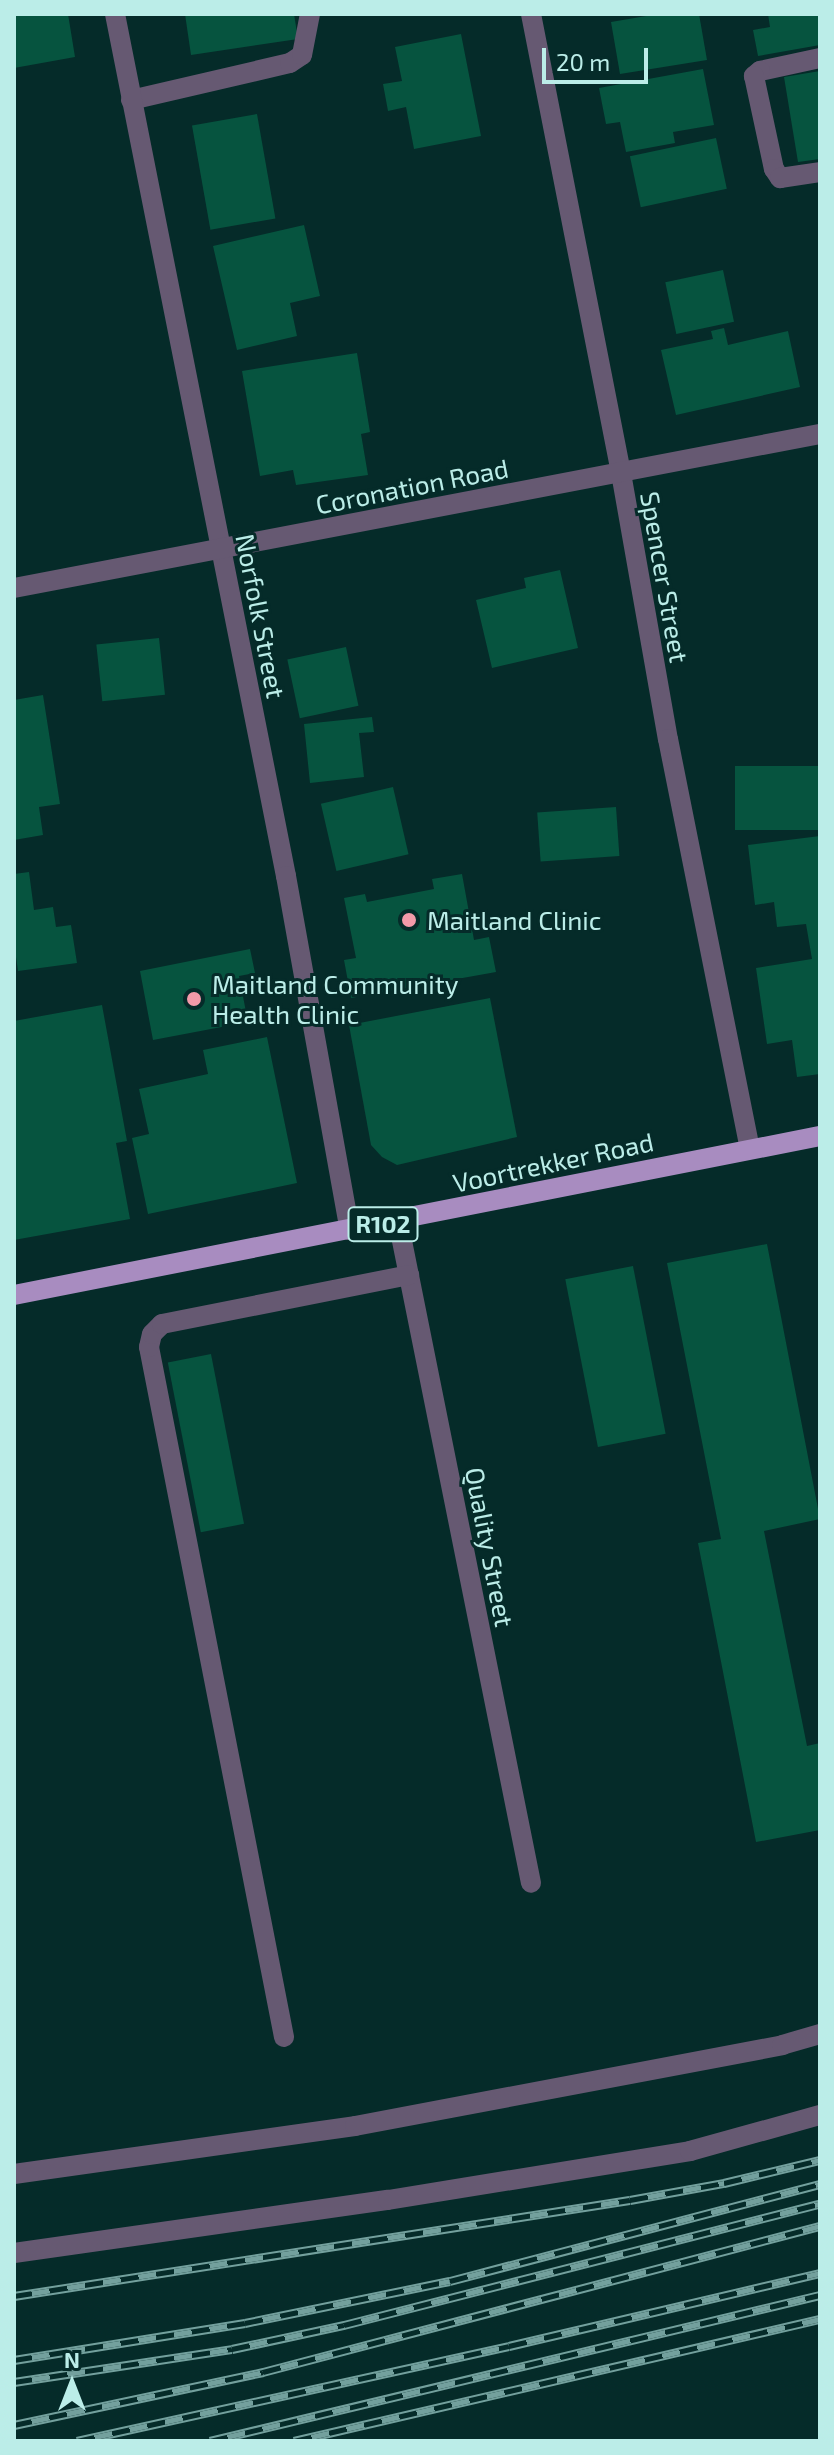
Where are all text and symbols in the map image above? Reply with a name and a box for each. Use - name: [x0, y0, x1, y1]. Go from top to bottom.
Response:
- scale bar: [546, 32, 652, 82]
- text: 20 m: [556, 47, 610, 76]
- street label: Coronation Road: [313, 452, 511, 520]
- street label: Spencer Street: [635, 489, 695, 665]
- street label: Norfolk Street: [230, 531, 292, 701]
- place label: Maitland Clinic: [427, 904, 601, 936]
- marker: Maitland Clinic: [398, 909, 420, 931]
- place label: Maitland Community Health Clinic: [212, 968, 458, 1030]
- marker: Maitland Community Health Clinic: [183, 988, 205, 1010]
- street label: Voortrekker Road: [450, 1125, 656, 1199]
- road number: R102: [347, 1204, 419, 1244]
- street label: Quality Street: [459, 1464, 521, 1630]
- north arrow: [32, 2343, 112, 2423]
- text: N: [64, 2346, 80, 2372]

